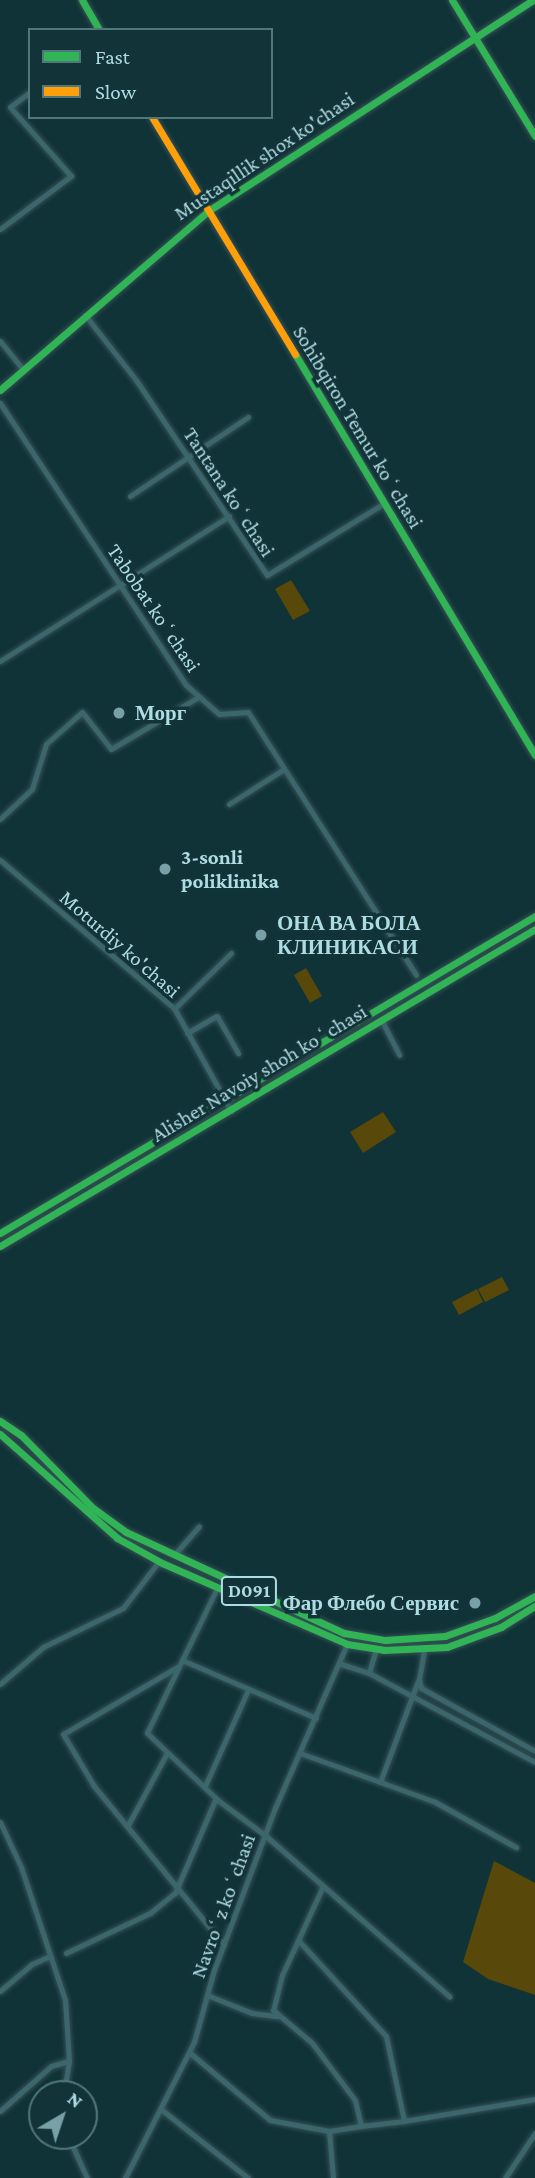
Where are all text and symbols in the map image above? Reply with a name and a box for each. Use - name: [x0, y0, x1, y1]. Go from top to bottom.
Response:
- legend: [28, 28, 273, 119]
- text: Fast: [95, 45, 130, 69]
- text: Slow: [95, 80, 136, 104]
- street label: Mustaqillik shox ko'chasi: [169, 86, 359, 226]
- street label: Sohibqiron Temur koʻchasi: [287, 321, 429, 533]
- street label: Tantana koʻchasi: [178, 423, 280, 561]
- street label: Tabobat koʻchasi: [102, 539, 206, 677]
- place label: Морг: [135, 700, 186, 726]
- marker: Морг: [109, 703, 129, 723]
- place label: 3-sonli poliklinika: [181, 844, 279, 894]
- marker: 3-sonli poliklinika: [155, 859, 175, 879]
- street label: Moturdiy ko'chasi: [55, 885, 185, 1003]
- place label: ОНА ВА БОЛА КЛИНИКАСИ: [277, 910, 421, 960]
- marker: ОНА ВА БОЛА КЛИНИКАСИ: [251, 925, 271, 945]
- street label: Alisher Navoiy shoh koʻchasi: [147, 999, 371, 1147]
- road number: D091: [219, 1576, 279, 1606]
- place label: Фар Флебо Сервис: [283, 1590, 459, 1616]
- marker: Фар Флебо Сервис: [465, 1593, 485, 1613]
- street label: Navroʻz koʻchasi: [185, 1830, 261, 1982]
- north arrow: [28, 2080, 98, 2150]
- text: N: [64, 2088, 87, 2112]

